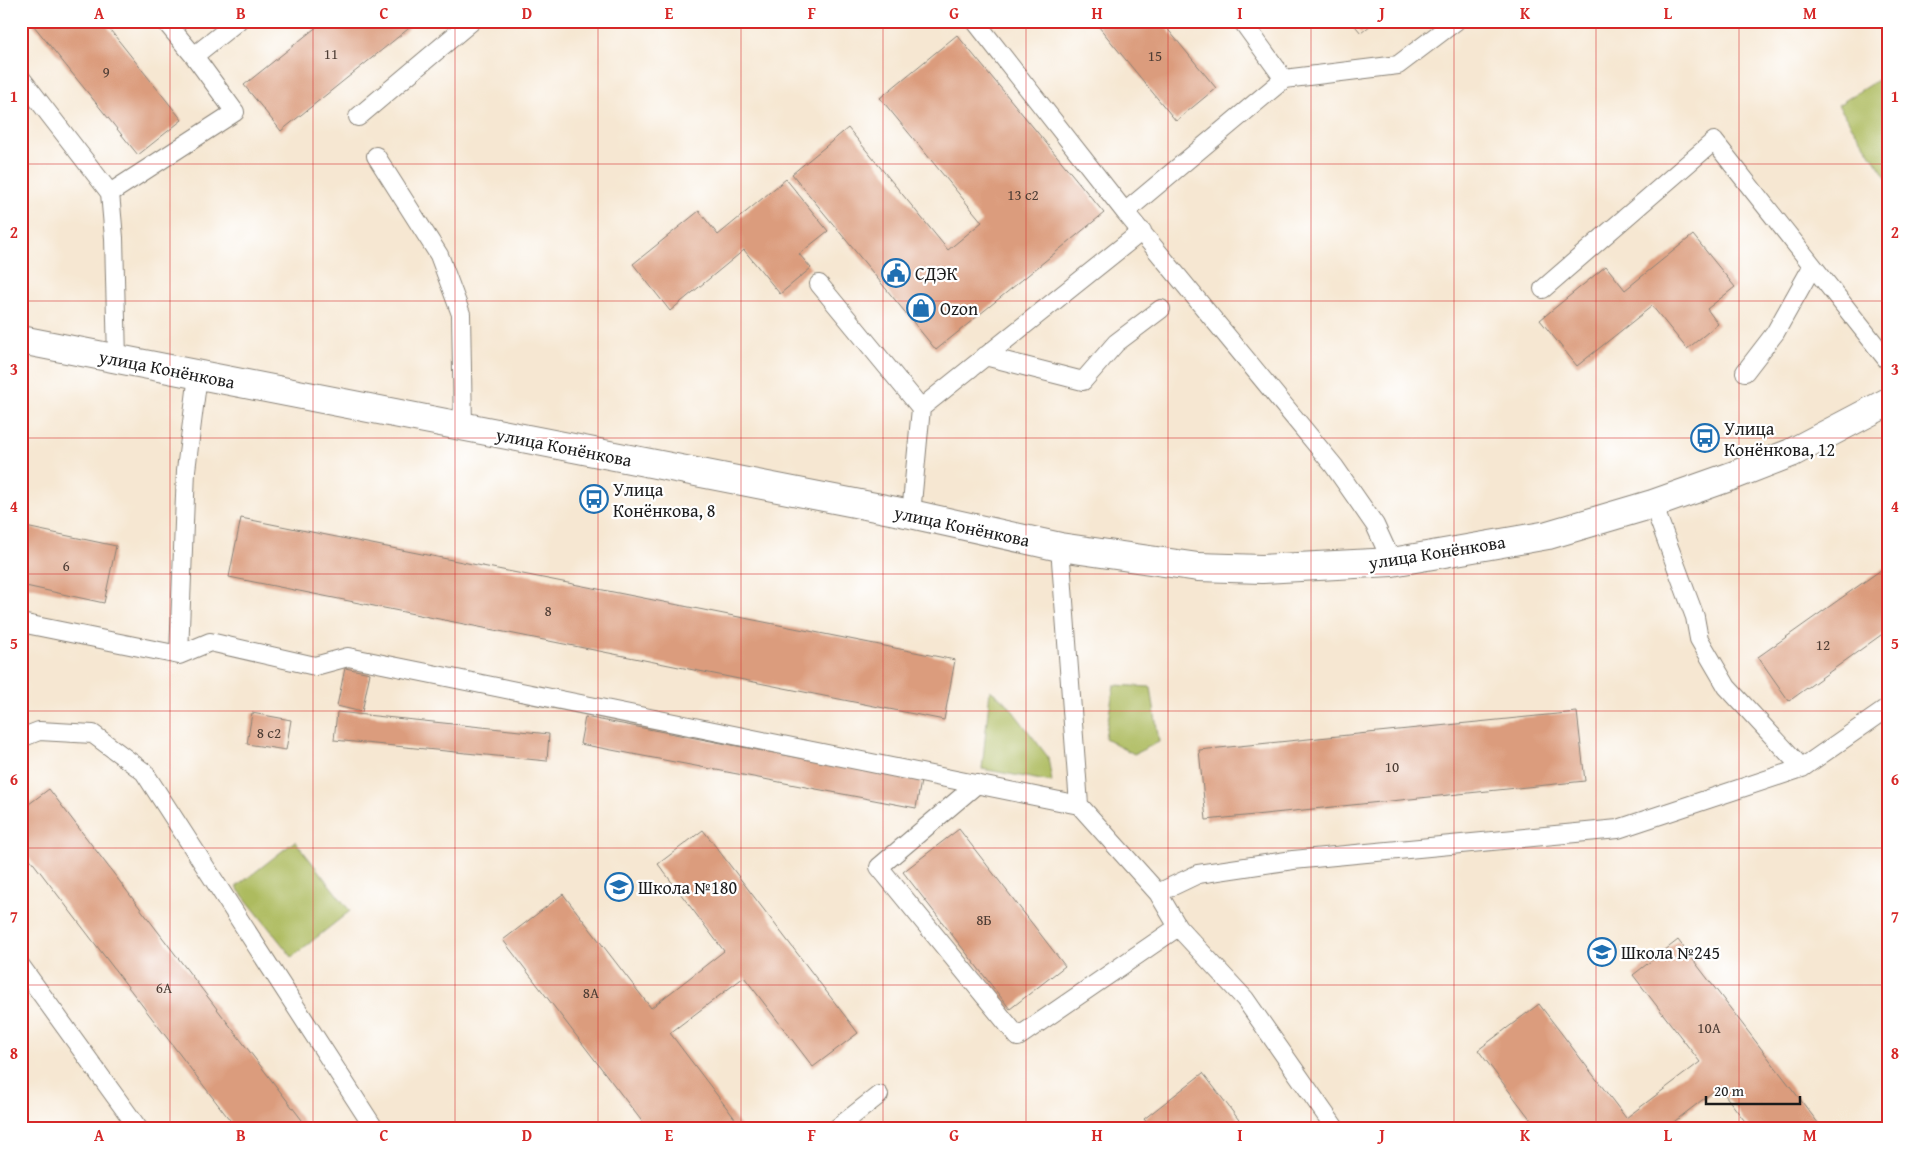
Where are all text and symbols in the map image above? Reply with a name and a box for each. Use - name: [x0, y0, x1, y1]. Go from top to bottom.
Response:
- text: A: [94, 1, 105, 25]
- text: B: [236, 1, 246, 25]
- text: C: [379, 1, 389, 25]
- text: D: [522, 1, 532, 25]
- text: E: [665, 1, 674, 25]
- text: F: [808, 1, 816, 25]
- text: G: [949, 1, 959, 25]
- text: H: [1091, 1, 1103, 25]
- text: I: [1237, 1, 1243, 25]
- text: J: [1376, 1, 1385, 25]
- text: K: [1520, 1, 1531, 25]
- text: L: [1664, 1, 1673, 25]
- text: M: [1803, 1, 1817, 25]
- house number: 11: [324, 43, 338, 64]
- house number: 15: [1148, 45, 1162, 66]
- house number: 9: [102, 61, 110, 82]
- text: 1: [10, 84, 18, 108]
- text: 1: [1891, 84, 1899, 108]
- house number: 13 с2: [1007, 184, 1039, 205]
- text: 2: [10, 220, 18, 244]
- text: 2: [1891, 220, 1899, 244]
- public building icon: СДЭК: [881, 258, 911, 288]
- place label: СДЭК: [915, 260, 958, 287]
- shop icon: Ozon: [906, 293, 936, 323]
- place label: Ozon: [940, 295, 978, 322]
- street label: улица Конёнкова: [96, 342, 238, 396]
- text: 3: [10, 357, 18, 381]
- text: 3: [1891, 357, 1899, 381]
- place label: Улица Конёнкова, 12: [1724, 415, 1835, 463]
- street label: улица Конёнкова: [493, 420, 635, 474]
- bus stop icon: Улица Конёнкова, 12: [1690, 423, 1720, 453]
- place label: Улица Конёнкова, 8: [613, 476, 716, 524]
- bus stop icon: Улица Конёнкова, 8: [579, 484, 609, 514]
- text: 4: [10, 494, 18, 518]
- text: 4: [1891, 494, 1899, 518]
- street label: улица Конёнкова: [891, 498, 1033, 554]
- street label: улица Конёнкова: [1366, 528, 1508, 576]
- house number: 6: [62, 555, 70, 576]
- house number: 8: [544, 600, 552, 621]
- text: 5: [10, 631, 18, 655]
- text: 5: [1891, 631, 1899, 655]
- house number: 12: [1816, 634, 1830, 655]
- house number: 8 с2: [257, 722, 281, 743]
- house number: 10: [1385, 756, 1399, 777]
- text: 6: [10, 767, 18, 791]
- text: 6: [1891, 767, 1899, 791]
- school or university icon: Школа №180: [604, 872, 634, 902]
- place label: Школа №180: [638, 874, 737, 901]
- text: 7: [10, 904, 18, 928]
- text: 7: [1891, 904, 1899, 928]
- house number: 8Б: [976, 909, 992, 930]
- school or university icon: Школа №245: [1587, 937, 1617, 967]
- place label: Школа №245: [1621, 939, 1720, 966]
- house number: 6А: [156, 977, 172, 998]
- house number: 8А: [583, 982, 599, 1003]
- house number: 10А: [1697, 1017, 1721, 1038]
- text: 8: [10, 1041, 18, 1065]
- text: 8: [1891, 1041, 1899, 1065]
- scale bar: [1706, 1074, 1800, 1106]
- text: 20 m: [1714, 1080, 1745, 1101]
- text: A: [94, 1123, 105, 1147]
- text: B: [236, 1123, 246, 1147]
- text: C: [379, 1123, 389, 1147]
- text: D: [522, 1123, 532, 1147]
- text: E: [665, 1123, 674, 1147]
- text: F: [808, 1123, 816, 1147]
- text: G: [949, 1123, 959, 1147]
- text: H: [1091, 1123, 1103, 1147]
- text: I: [1237, 1123, 1243, 1147]
- text: J: [1376, 1123, 1385, 1147]
- text: K: [1520, 1123, 1531, 1147]
- text: L: [1664, 1123, 1673, 1147]
- text: M: [1803, 1123, 1817, 1147]

